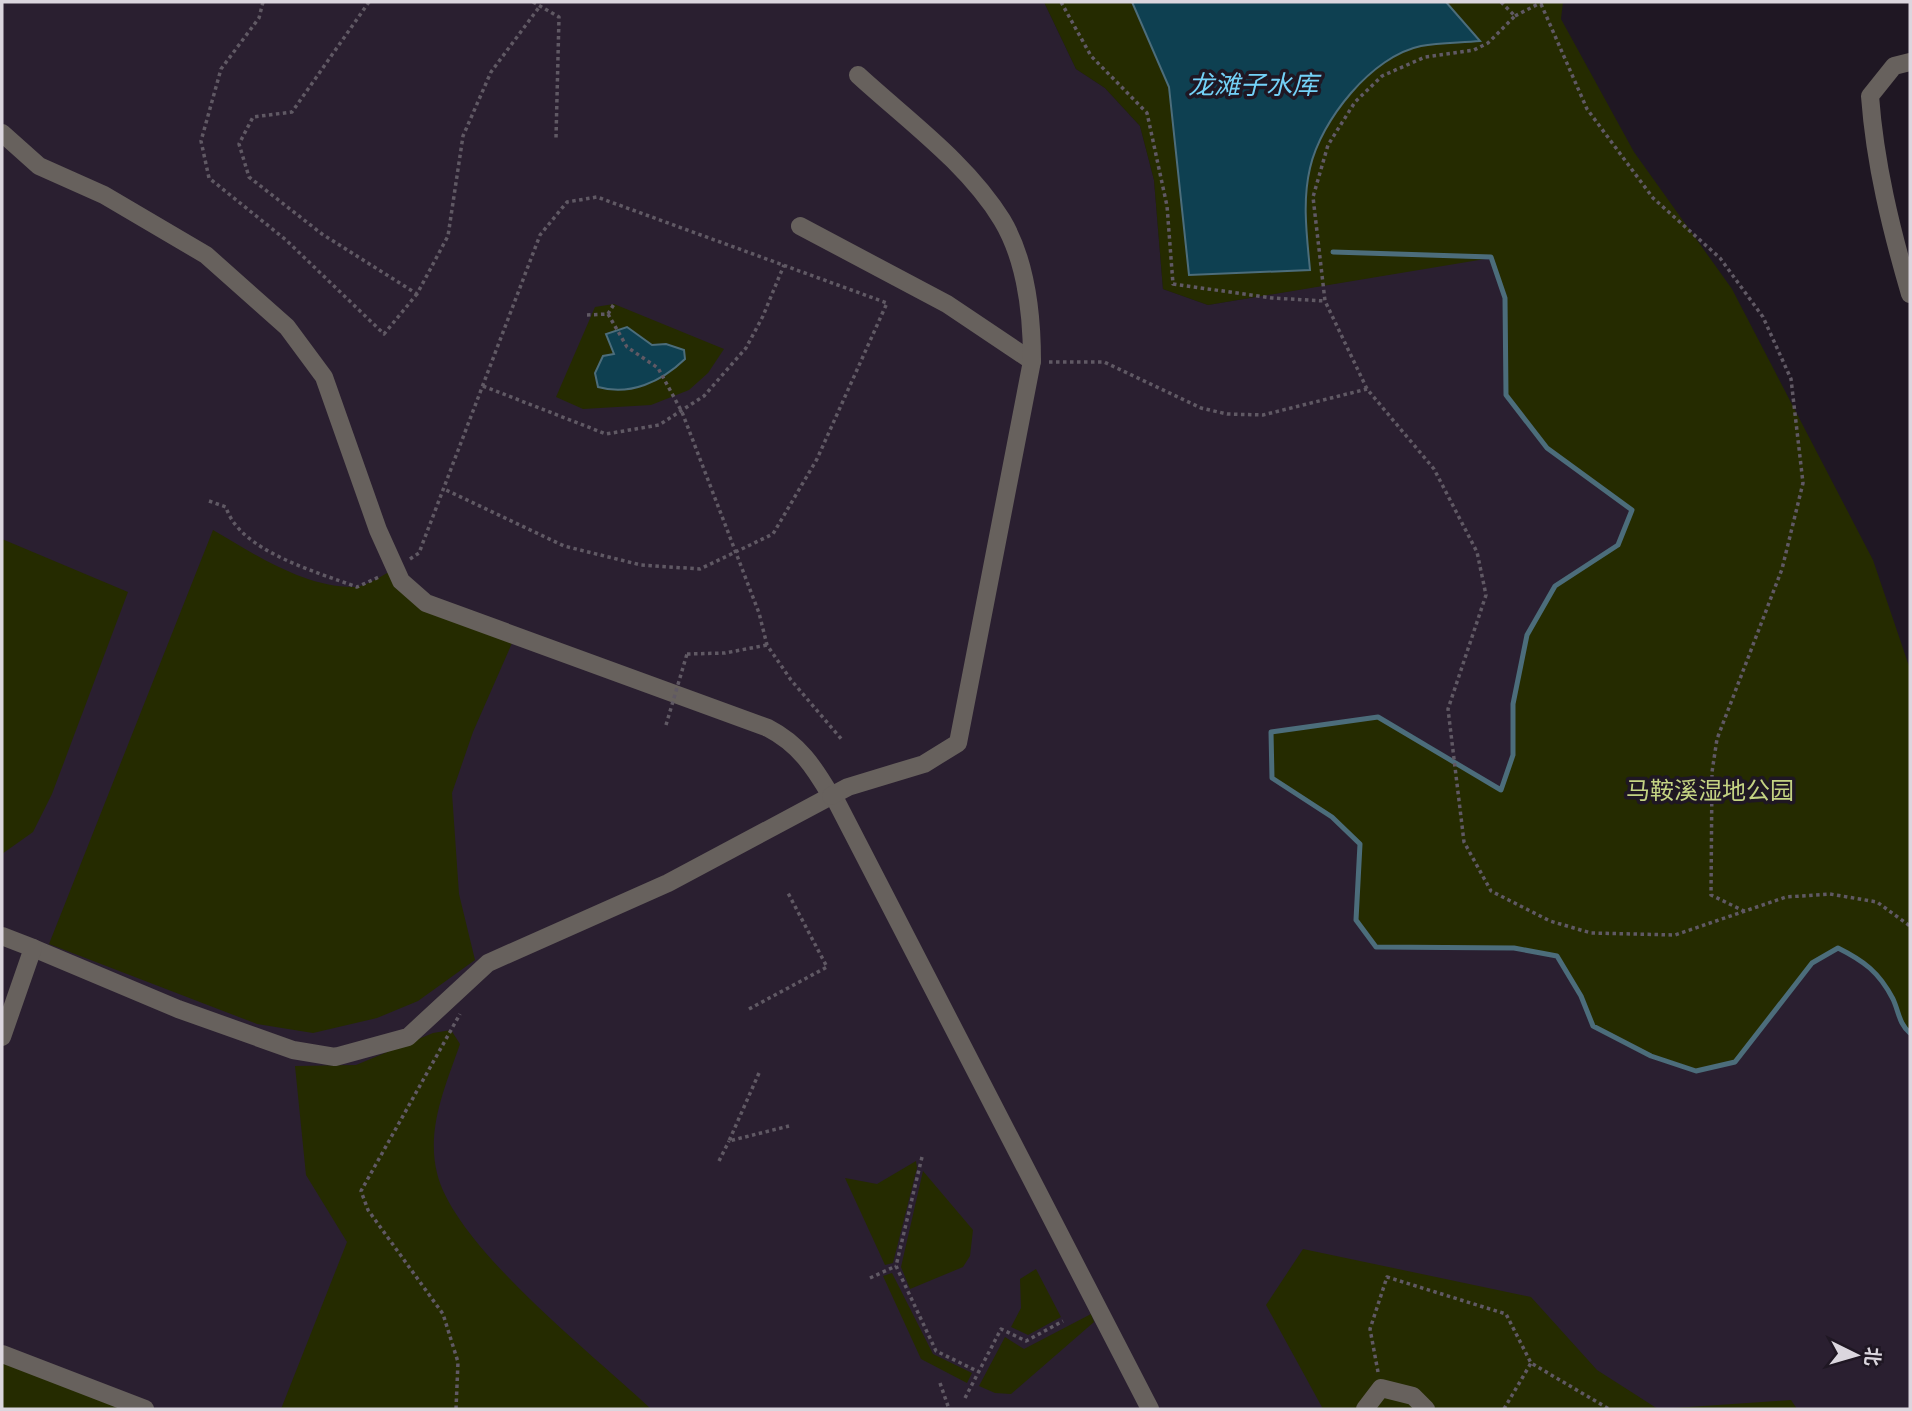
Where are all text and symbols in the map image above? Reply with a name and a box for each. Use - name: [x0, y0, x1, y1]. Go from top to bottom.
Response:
- water label: 龙滩子水库: [1188, 68, 1322, 102]
- park label: 马鞍溪湿地公园: [1626, 775, 1794, 806]
- north arrow: [1821, 1320, 1891, 1390]
- text: 北: [1859, 1346, 1886, 1367]

